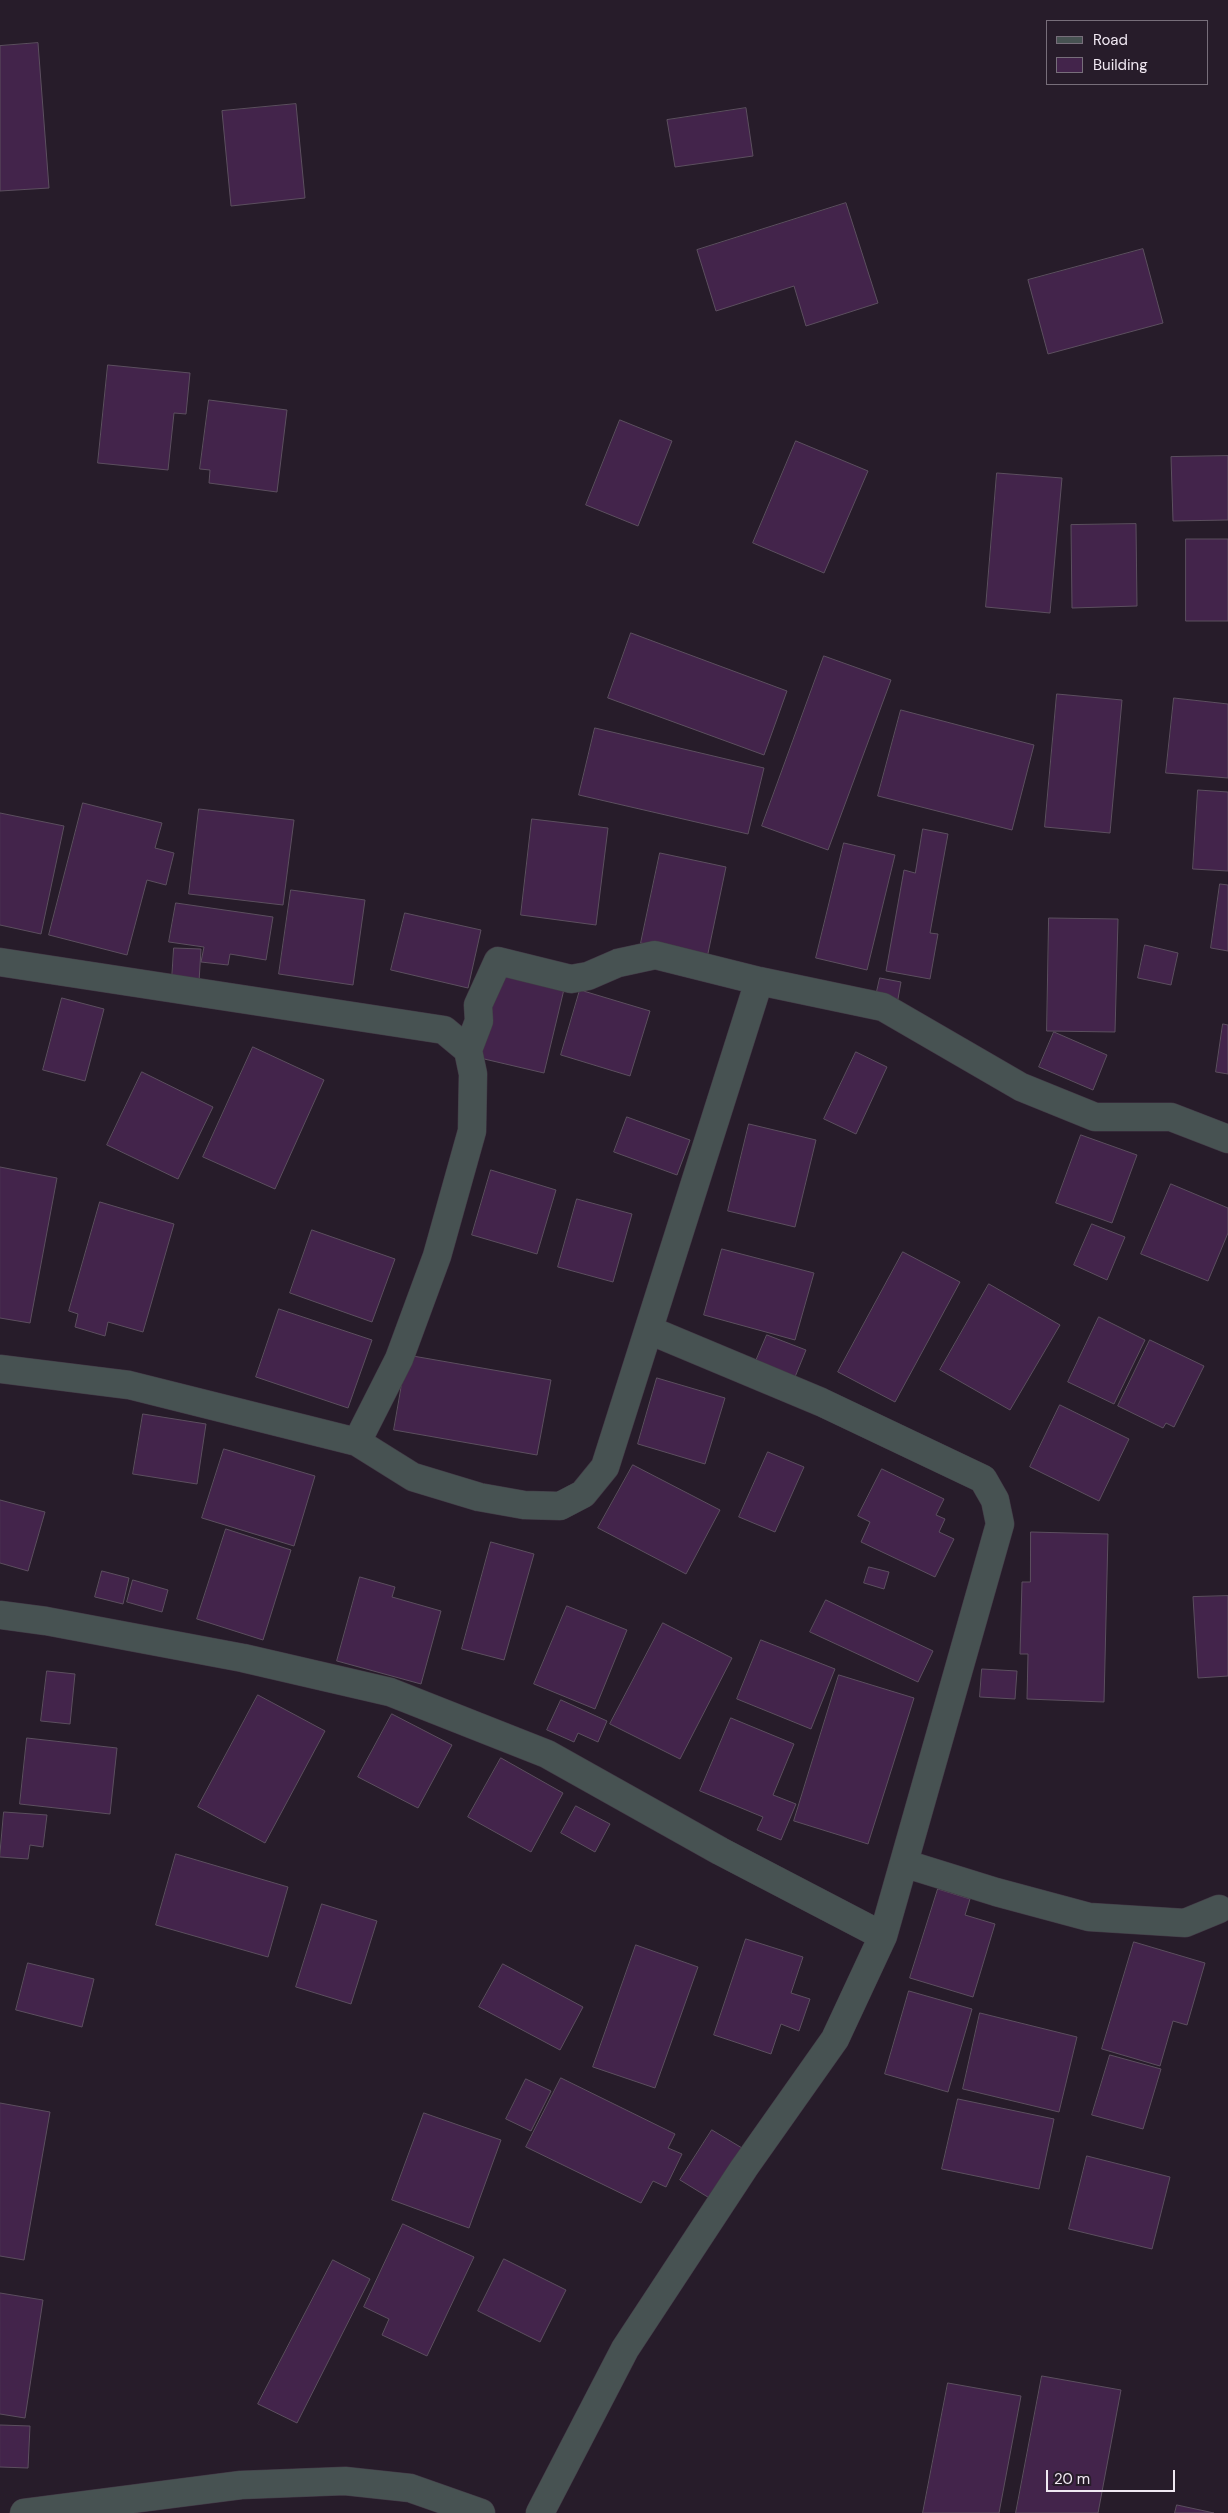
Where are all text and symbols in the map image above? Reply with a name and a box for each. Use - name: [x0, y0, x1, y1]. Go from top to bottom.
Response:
- legend: [1046, 20, 1208, 85]
- text: Road: [1093, 30, 1128, 50]
- text: Building: [1093, 55, 1148, 75]
- scale bar: [1048, 2460, 1177, 2492]
- text: 20 m: [1054, 2469, 1090, 2489]

